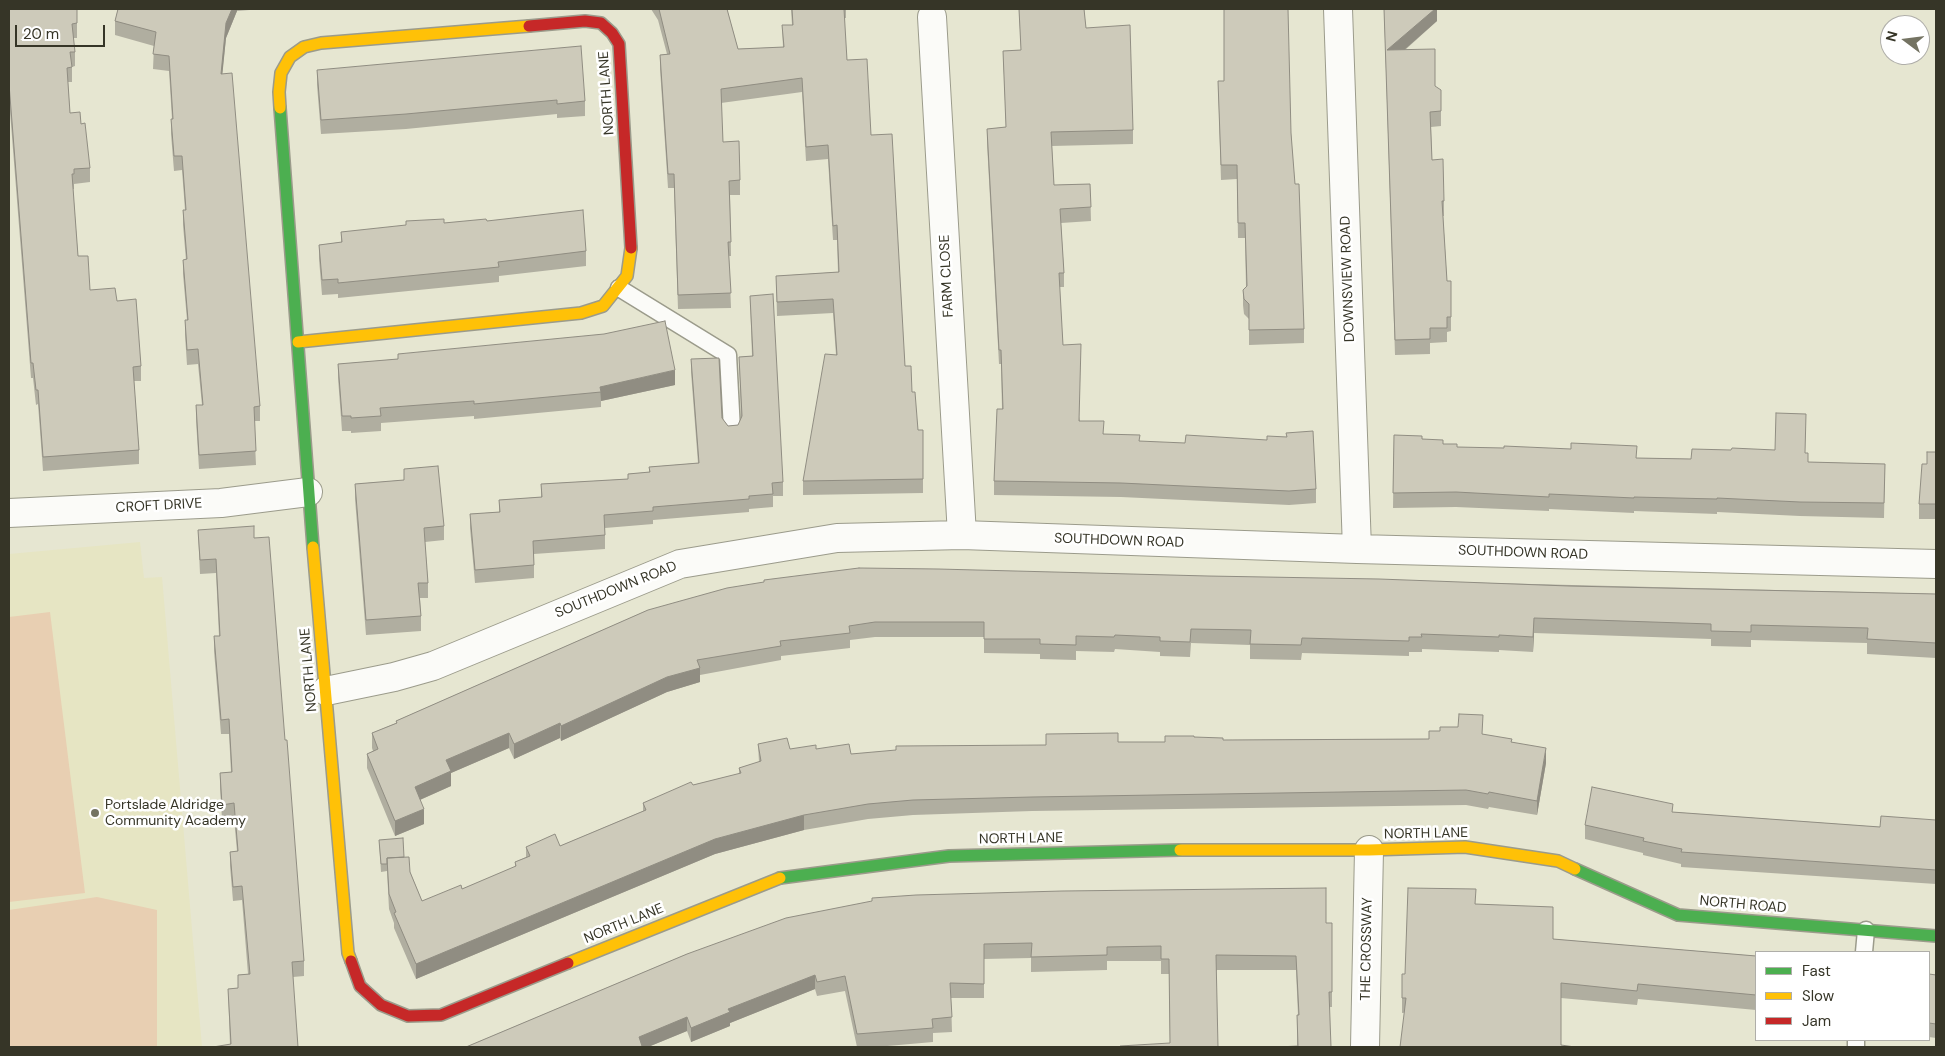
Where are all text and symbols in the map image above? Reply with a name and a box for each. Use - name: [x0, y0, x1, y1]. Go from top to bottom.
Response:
- scale bar: [18, 15, 108, 47]
- north arrow: [1880, 15, 1930, 65]
- text: 20 m: [23, 24, 59, 44]
- text: N: [1881, 29, 1901, 44]
- street label: NORTH LANE: [596, 50, 618, 136]
- street label: DOWNSVIEW ROAD: [1337, 216, 1359, 342]
- street label: FARM CLOSE: [936, 234, 958, 318]
- street label: CROFT DRIVE: [115, 495, 203, 517]
- street label: SOUTHDOWN ROAD: [1054, 530, 1184, 552]
- street label: SOUTHDOWN ROAD: [1458, 542, 1588, 564]
- street label: SOUTHDOWN ROAD: [553, 558, 679, 622]
- street label: NORTH LANE: [297, 627, 321, 713]
- place label: Portslade Aldridge Community Academy: [105, 797, 246, 830]
- marker: Portslade Aldridge Community Academy: [89, 807, 101, 819]
- street label: NORTH LANE: [1384, 825, 1468, 843]
- street label: NORTH LANE: [979, 830, 1063, 848]
- street label: NORTH ROAD: [1699, 893, 1787, 917]
- street label: THE CROSSWAY: [1358, 897, 1376, 1001]
- street label: NORTH LANE: [582, 900, 666, 948]
- legend: [1755, 951, 1930, 1041]
- text: Fast: [1802, 961, 1831, 981]
- text: Slow: [1802, 986, 1834, 1006]
- text: Jam: [1802, 1011, 1831, 1031]

